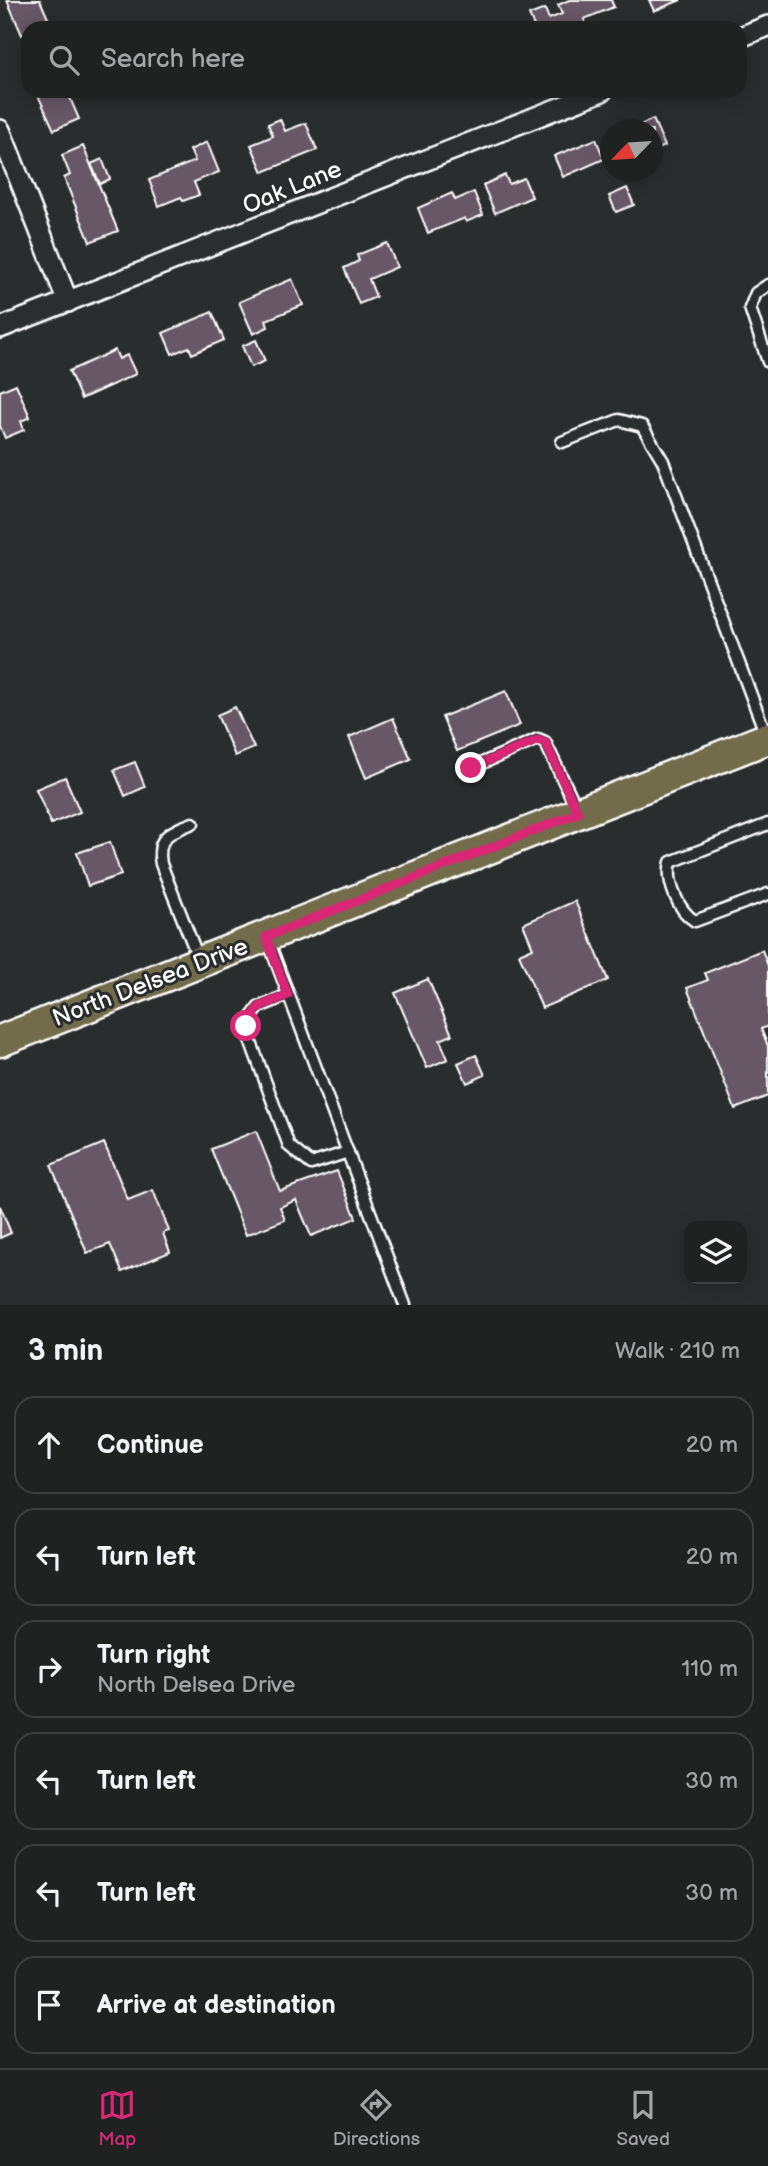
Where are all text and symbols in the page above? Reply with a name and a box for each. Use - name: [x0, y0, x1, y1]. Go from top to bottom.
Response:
- search box: [21, 21, 747, 98]
- icon: search: [45, 41, 83, 79]
- text: Search here: [101, 44, 245, 75]
- north arrow: [600, 119, 663, 182]
- street label: Oak Lane: [238, 154, 346, 220]
- route end: [455, 752, 486, 783]
- street label: North Delsea Drive: [48, 932, 252, 1033]
- route start: [230, 1010, 261, 1041]
- map controls: [684, 1221, 747, 1284]
- button: layers: [684, 1221, 747, 1284]
- text: 3 min: [28, 1333, 103, 1369]
- text: Walk · 210 m: [615, 1337, 740, 1365]
- icon: ahead: [30, 1426, 68, 1464]
- text: Continue: [97, 1430, 204, 1461]
- text: 20 m: [686, 1431, 738, 1459]
- icon: left: [30, 1538, 68, 1576]
- text: Turn left: [97, 1542, 196, 1573]
- text: 20 m: [686, 1543, 738, 1571]
- text: Turn right: [97, 1640, 210, 1671]
- icon: right: [30, 1650, 68, 1688]
- text: 110 m: [681, 1655, 738, 1683]
- text: North Delsea Drive: [97, 1671, 295, 1699]
- icon: left: [30, 1762, 68, 1800]
- text: Turn left: [97, 1766, 196, 1797]
- text: 30 m: [685, 1767, 738, 1795]
- icon: left: [30, 1874, 68, 1912]
- text: Turn left: [97, 1878, 196, 1909]
- text: 30 m: [685, 1879, 738, 1907]
- icon: arrive: [30, 1986, 68, 2024]
- text: Arrive at destination: [97, 1990, 336, 2021]
- tab: Map: [98, 2086, 136, 2151]
- tab: Directions: [333, 2086, 420, 2151]
- tab: Saved: [616, 2086, 670, 2151]

